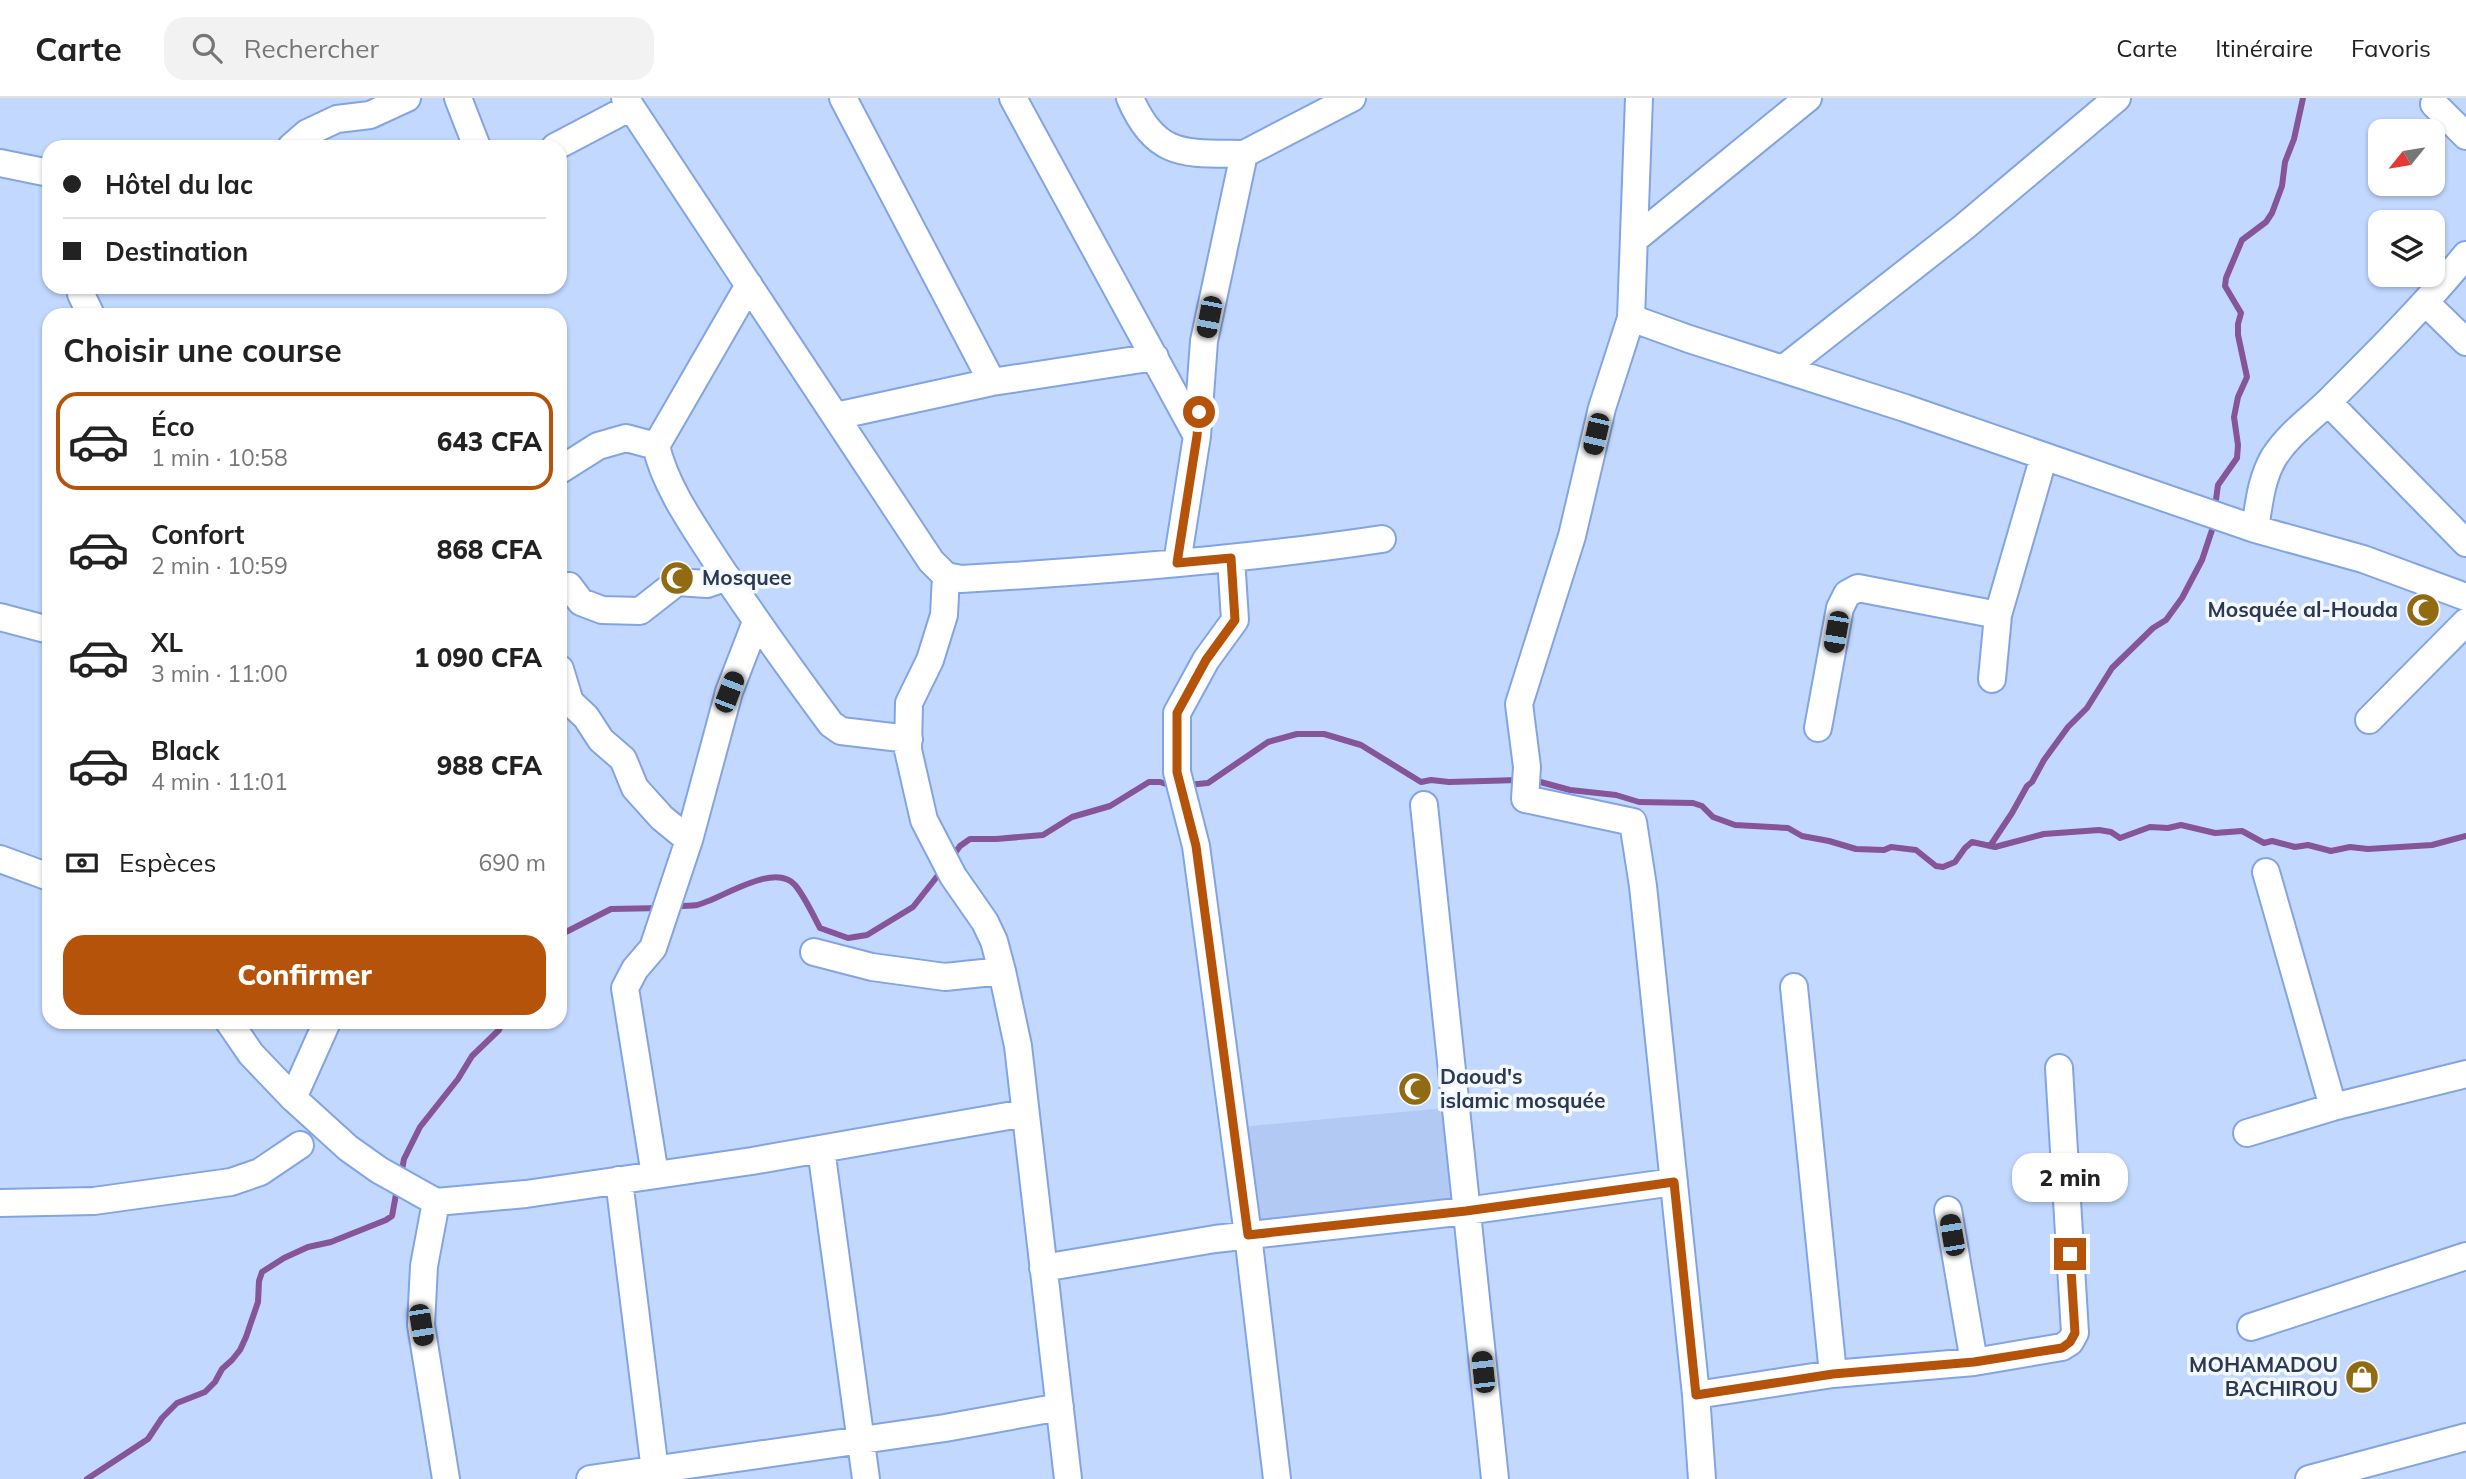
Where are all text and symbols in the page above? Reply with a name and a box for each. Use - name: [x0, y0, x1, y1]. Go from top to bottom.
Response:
- search box: [164, 17, 654, 80]
- text: Carte: [35, 28, 122, 69]
- icon: search: [188, 29, 226, 67]
- text: Rechercher: [244, 32, 379, 65]
- text: Carte: [2116, 33, 2177, 63]
- text: Itinéraire: [2215, 33, 2313, 63]
- text: Favoris: [2351, 33, 2431, 63]
- north arrow: [2368, 119, 2445, 196]
- map controls: [2368, 119, 2445, 287]
- text: Hôtel du lac: [105, 168, 253, 201]
- button: layers: [2368, 210, 2445, 287]
- text: Destination: [105, 235, 248, 268]
- car: [1195, 294, 1224, 340]
- text: Choisir une course: [63, 330, 342, 370]
- route start: [1183, 396, 1215, 428]
- icon: car: [67, 410, 130, 473]
- text: Éco: [151, 410, 195, 443]
- car: [1582, 411, 1611, 457]
- text: 643 CFA: [437, 425, 542, 458]
- text: 1 min · 10:58: [151, 443, 288, 472]
- icon: car: [67, 518, 130, 581]
- text: Confort: [151, 518, 244, 551]
- text: 868 CFA: [437, 533, 542, 566]
- text: 2 min · 10:59: [151, 551, 288, 580]
- mosque icon: Mosquee: [658, 559, 696, 597]
- place label: Mosquee: [702, 564, 792, 590]
- mosque icon: Mosquée al-Houda: [2404, 591, 2442, 629]
- place label: Mosquée al-Houda: [2208, 596, 2398, 622]
- car: [1823, 609, 1850, 655]
- icon: car: [67, 626, 130, 689]
- text: XL: [151, 626, 183, 659]
- text: 1 090 CFA: [414, 641, 542, 674]
- text: 3 min · 11:00: [151, 659, 288, 688]
- car: [712, 669, 747, 715]
- icon: car: [67, 734, 130, 797]
- text: Black: [151, 734, 219, 767]
- text: 988 CFA: [437, 749, 542, 782]
- text: 4 min · 11:01: [151, 767, 288, 796]
- icon: cash: [63, 844, 101, 882]
- text: Espèces: [119, 846, 216, 879]
- text: 690 m: [478, 848, 546, 877]
- button: Confirmer: [63, 935, 546, 1015]
- place label: Daoud's islamic mosquée: [1440, 1063, 1606, 1113]
- mosque icon: Daoud's islamic mosquée: [1396, 1070, 1434, 1108]
- callout: 2 min: [2012, 1152, 2128, 1202]
- text: 2 min: [2039, 1163, 2101, 1192]
- car: [1939, 1212, 1966, 1258]
- route end: [2054, 1238, 2086, 1270]
- car: [408, 1303, 435, 1347]
- car: [1471, 1350, 1496, 1394]
- place label: MOHAMADOU BACHIROU: [2189, 1351, 2338, 1401]
- shop icon: MOHAMADOU BACHIROU: [2343, 1358, 2381, 1396]

